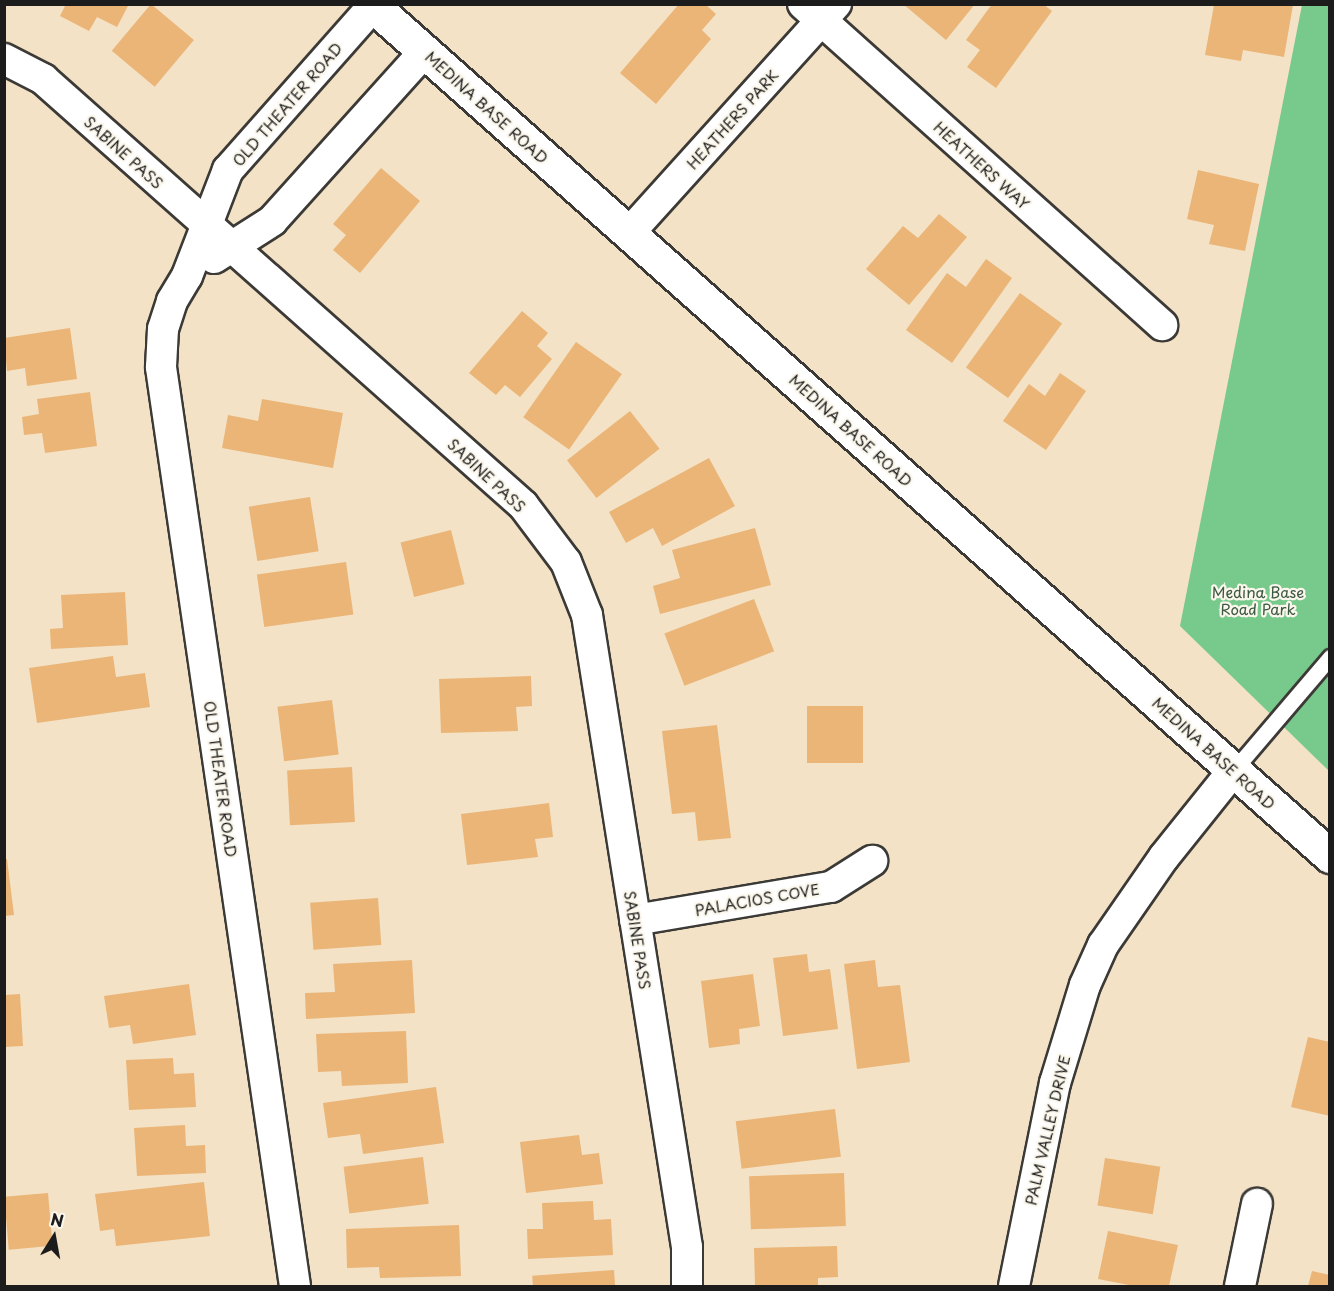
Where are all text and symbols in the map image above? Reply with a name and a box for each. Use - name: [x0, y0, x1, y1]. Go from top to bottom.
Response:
- street label: OLD THEATER ROAD: [227, 37, 347, 171]
- street label: MEDINA BASE ROAD: [422, 47, 552, 167]
- street label: HEATHERS PARK: [682, 65, 782, 173]
- street label: SABINE PASS: [81, 112, 167, 192]
- street label: HEATHERS WAY: [930, 117, 1034, 213]
- street label: MEDINA BASE ROAD: [786, 370, 916, 490]
- street label: SABINE PASS: [444, 434, 530, 516]
- park label: Medina Base Road Park: [1212, 582, 1304, 617]
- street label: MEDINA BASE ROAD: [1149, 693, 1279, 813]
- street label: OLD THEATER ROAD: [201, 698, 241, 860]
- street label: PALACIOS COVE: [693, 879, 821, 919]
- street label: SABINE PASS: [621, 889, 655, 991]
- street label: PALM VALLEY DRIVE: [1021, 1052, 1073, 1208]
- text: N: [49, 1206, 66, 1232]
- north arrow: [24, 1207, 84, 1267]

